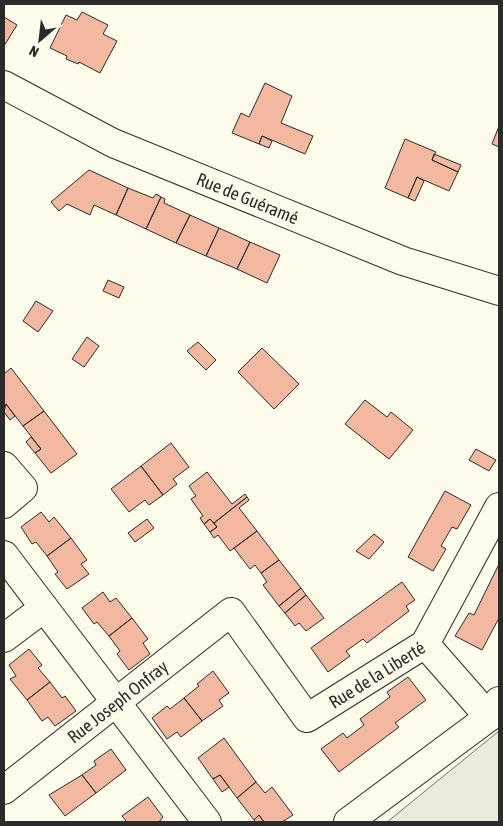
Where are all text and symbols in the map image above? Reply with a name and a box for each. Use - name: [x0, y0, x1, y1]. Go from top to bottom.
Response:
- north arrow: [15, 15, 65, 65]
- text: N: [26, 42, 41, 60]
- street label: Rue de Guéramé: [194, 168, 302, 228]
- street label: Rue de la Liberté: [325, 636, 428, 712]
- street label: Rue Joseph Onfray: [63, 655, 172, 747]

